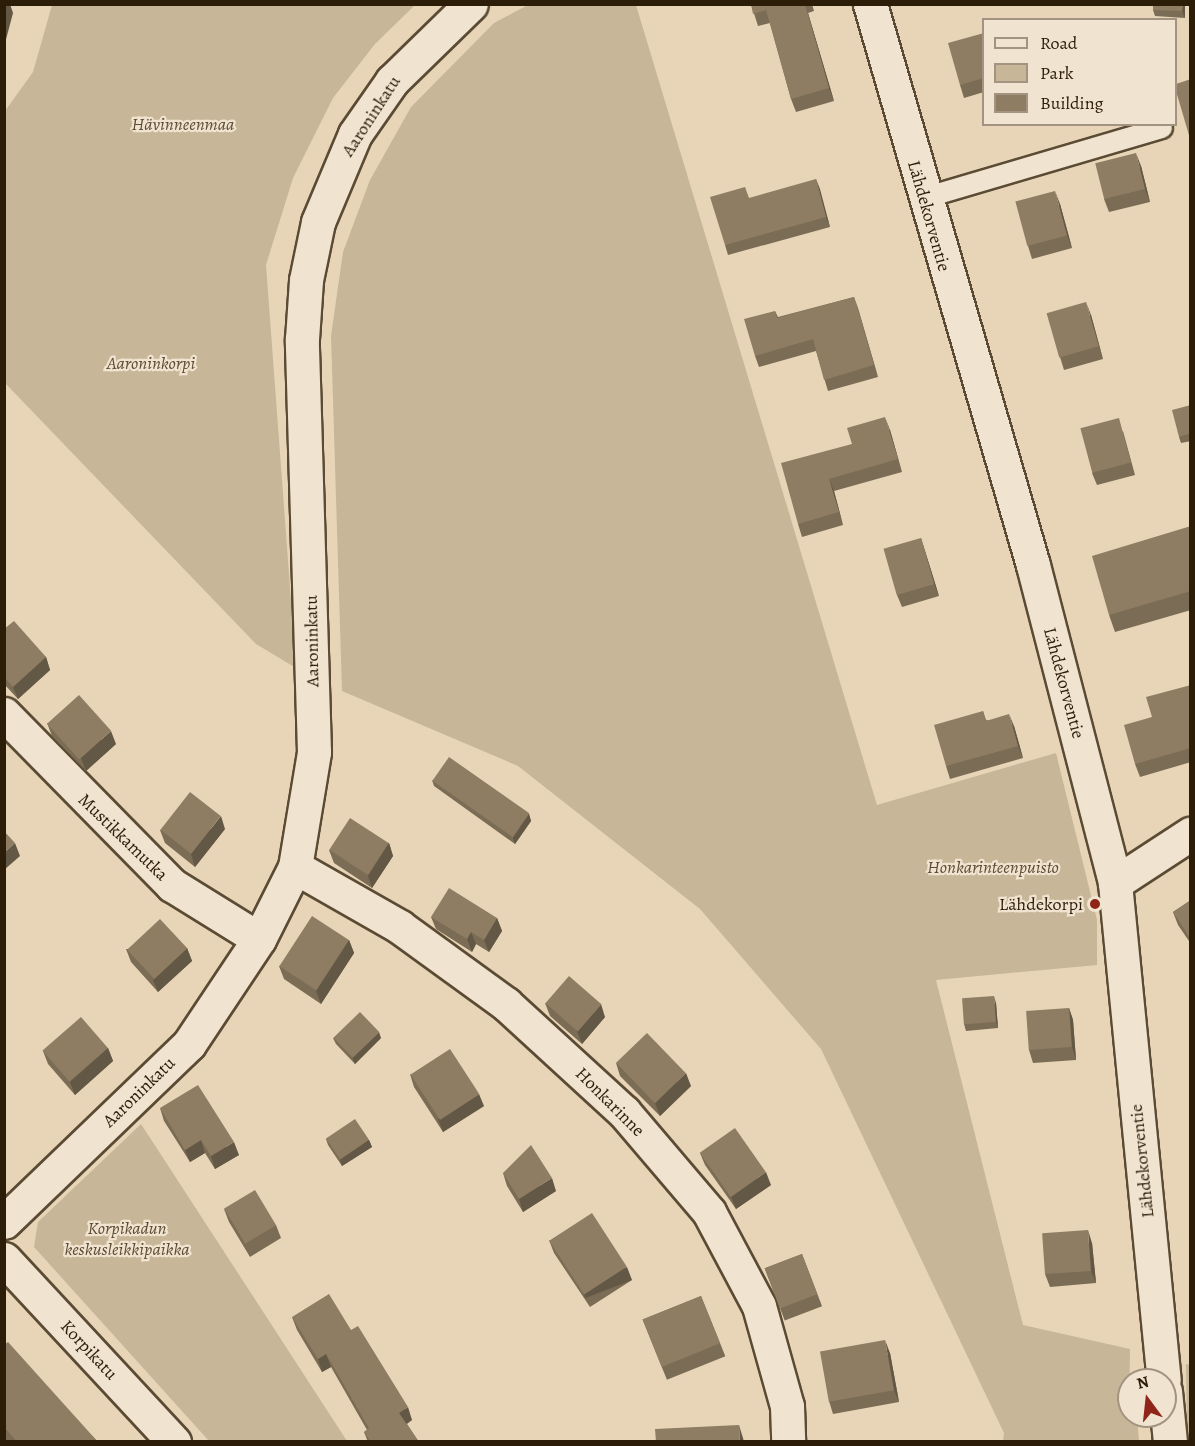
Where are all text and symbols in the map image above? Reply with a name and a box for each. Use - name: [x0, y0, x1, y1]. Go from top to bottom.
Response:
- legend: [982, 18, 1177, 126]
- text: Road: [1040, 31, 1077, 55]
- text: Park: [1040, 61, 1074, 85]
- street label: Aaroninkatu: [337, 72, 405, 160]
- text: Building: [1040, 91, 1104, 115]
- park label: Hävinneenmaa: [132, 113, 234, 135]
- street label: Lähdekorventie: [903, 158, 955, 274]
- park label: Aaroninkorpi: [107, 352, 195, 374]
- street label: Aaroninkatu: [300, 595, 324, 687]
- street label: Lähdekorventie: [1039, 625, 1089, 741]
- street label: Mustikkamutka: [74, 789, 172, 885]
- park label: Honkarinteenpuisto: [927, 856, 1059, 878]
- place label: Lähdekorpi: [999, 893, 1083, 915]
- marker: Lähdekorpi: [1088, 897, 1102, 911]
- street label: Aaroninkatu: [98, 1052, 180, 1132]
- street label: Honkarinne: [571, 1063, 649, 1141]
- street label: Lähdekorventie: [1125, 1103, 1159, 1219]
- park label: Korpikadun keskusleikkipaikka: [64, 1218, 190, 1260]
- street label: Korpikatu: [56, 1316, 122, 1384]
- north arrow: [1117, 1368, 1177, 1428]
- text: N: [1134, 1370, 1151, 1395]

